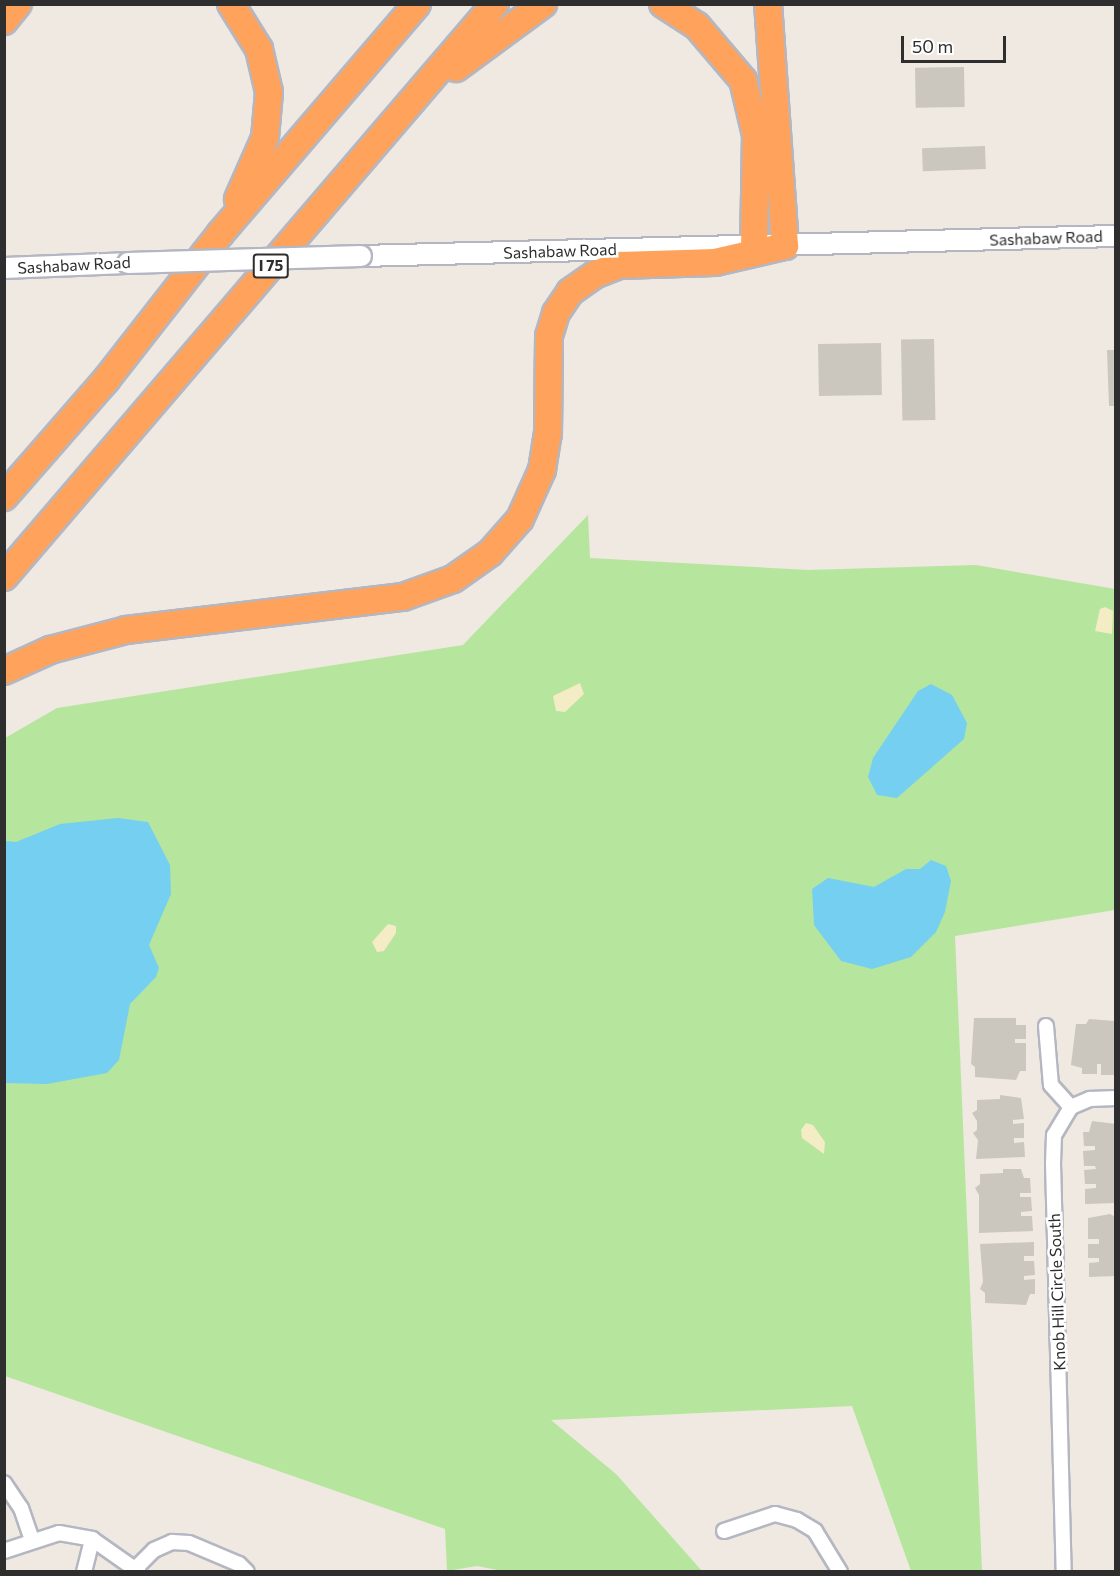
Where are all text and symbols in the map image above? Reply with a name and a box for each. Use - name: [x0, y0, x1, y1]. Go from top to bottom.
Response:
- scale bar: [904, 24, 1009, 62]
- text: 50 m: [912, 35, 953, 57]
- street label: Sashabaw Road: [989, 226, 1103, 250]
- street label: Sashabaw Road: [503, 239, 617, 263]
- street label: Sashabaw Road: [17, 252, 131, 278]
- road number: I 75: [252, 254, 290, 278]
- street label: Knob Hill Circle South: [1045, 1213, 1069, 1371]

